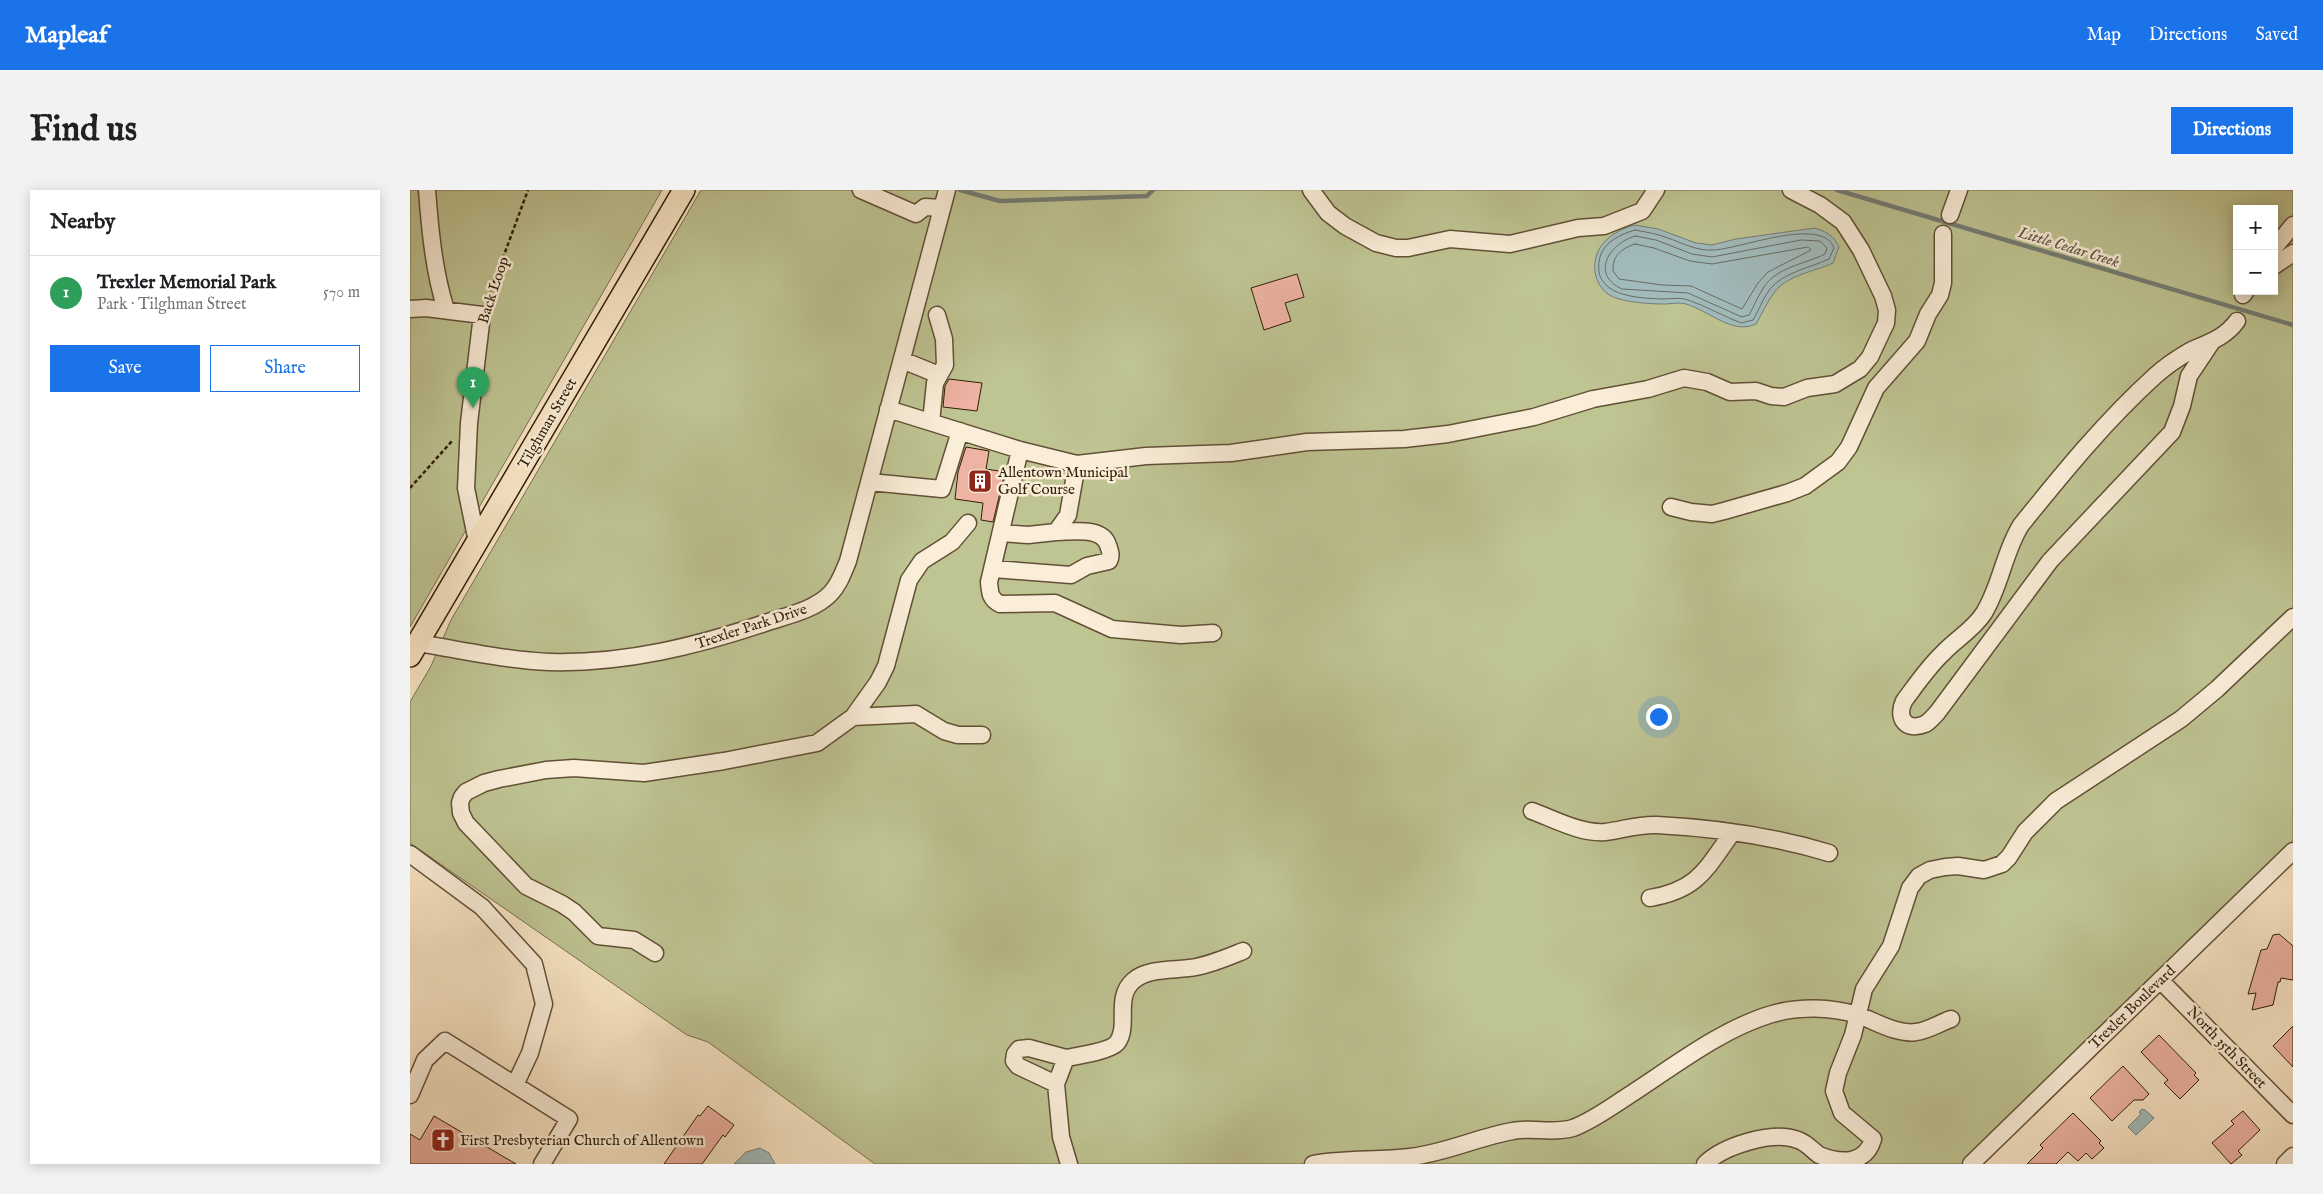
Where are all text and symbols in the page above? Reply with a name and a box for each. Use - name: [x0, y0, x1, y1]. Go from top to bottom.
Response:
- text: Mapleaf: [25, 20, 107, 51]
- text: Map: [2087, 24, 2121, 47]
- text: Directions: [2149, 24, 2227, 47]
- text: Saved: [2255, 24, 2298, 47]
- button: Directions: [2171, 107, 2293, 154]
- text: Find us: [30, 108, 137, 153]
- map controls: [2233, 205, 2278, 295]
- button: +: [2233, 205, 2278, 250]
- text: Nearby: [50, 209, 115, 236]
- water label: Little Cedar Creek: [2015, 223, 2122, 273]
- button: −: [2233, 250, 2278, 295]
- street label: Back Loop: [474, 254, 513, 326]
- text: Trexler Memorial Park: [97, 271, 276, 295]
- text: 1: [63, 283, 69, 303]
- text: 570 m: [323, 283, 360, 303]
- text: Park · Tilghman Street: [97, 295, 247, 315]
- button: Save: [50, 345, 200, 392]
- button: Share: [210, 345, 360, 392]
- pin: 1: [457, 367, 489, 408]
- street label: Tilghman Street: [514, 374, 581, 472]
- place label: Allentown Municipal Golf Course: [997, 463, 1129, 499]
- building icon: Allentown Municipal Golf Course: [967, 468, 993, 494]
- street label: Trexler Park Drive: [693, 599, 809, 653]
- your location: [1646, 704, 1672, 730]
- street label: Trexler Boulevard: [2085, 961, 2180, 1053]
- street label: North 35th Street: [2183, 1002, 2271, 1093]
- church icon: First Presbyterian Church of Allentown: [430, 1127, 456, 1153]
- place label: First Presbyterian Church of Allentown: [460, 1131, 704, 1150]

